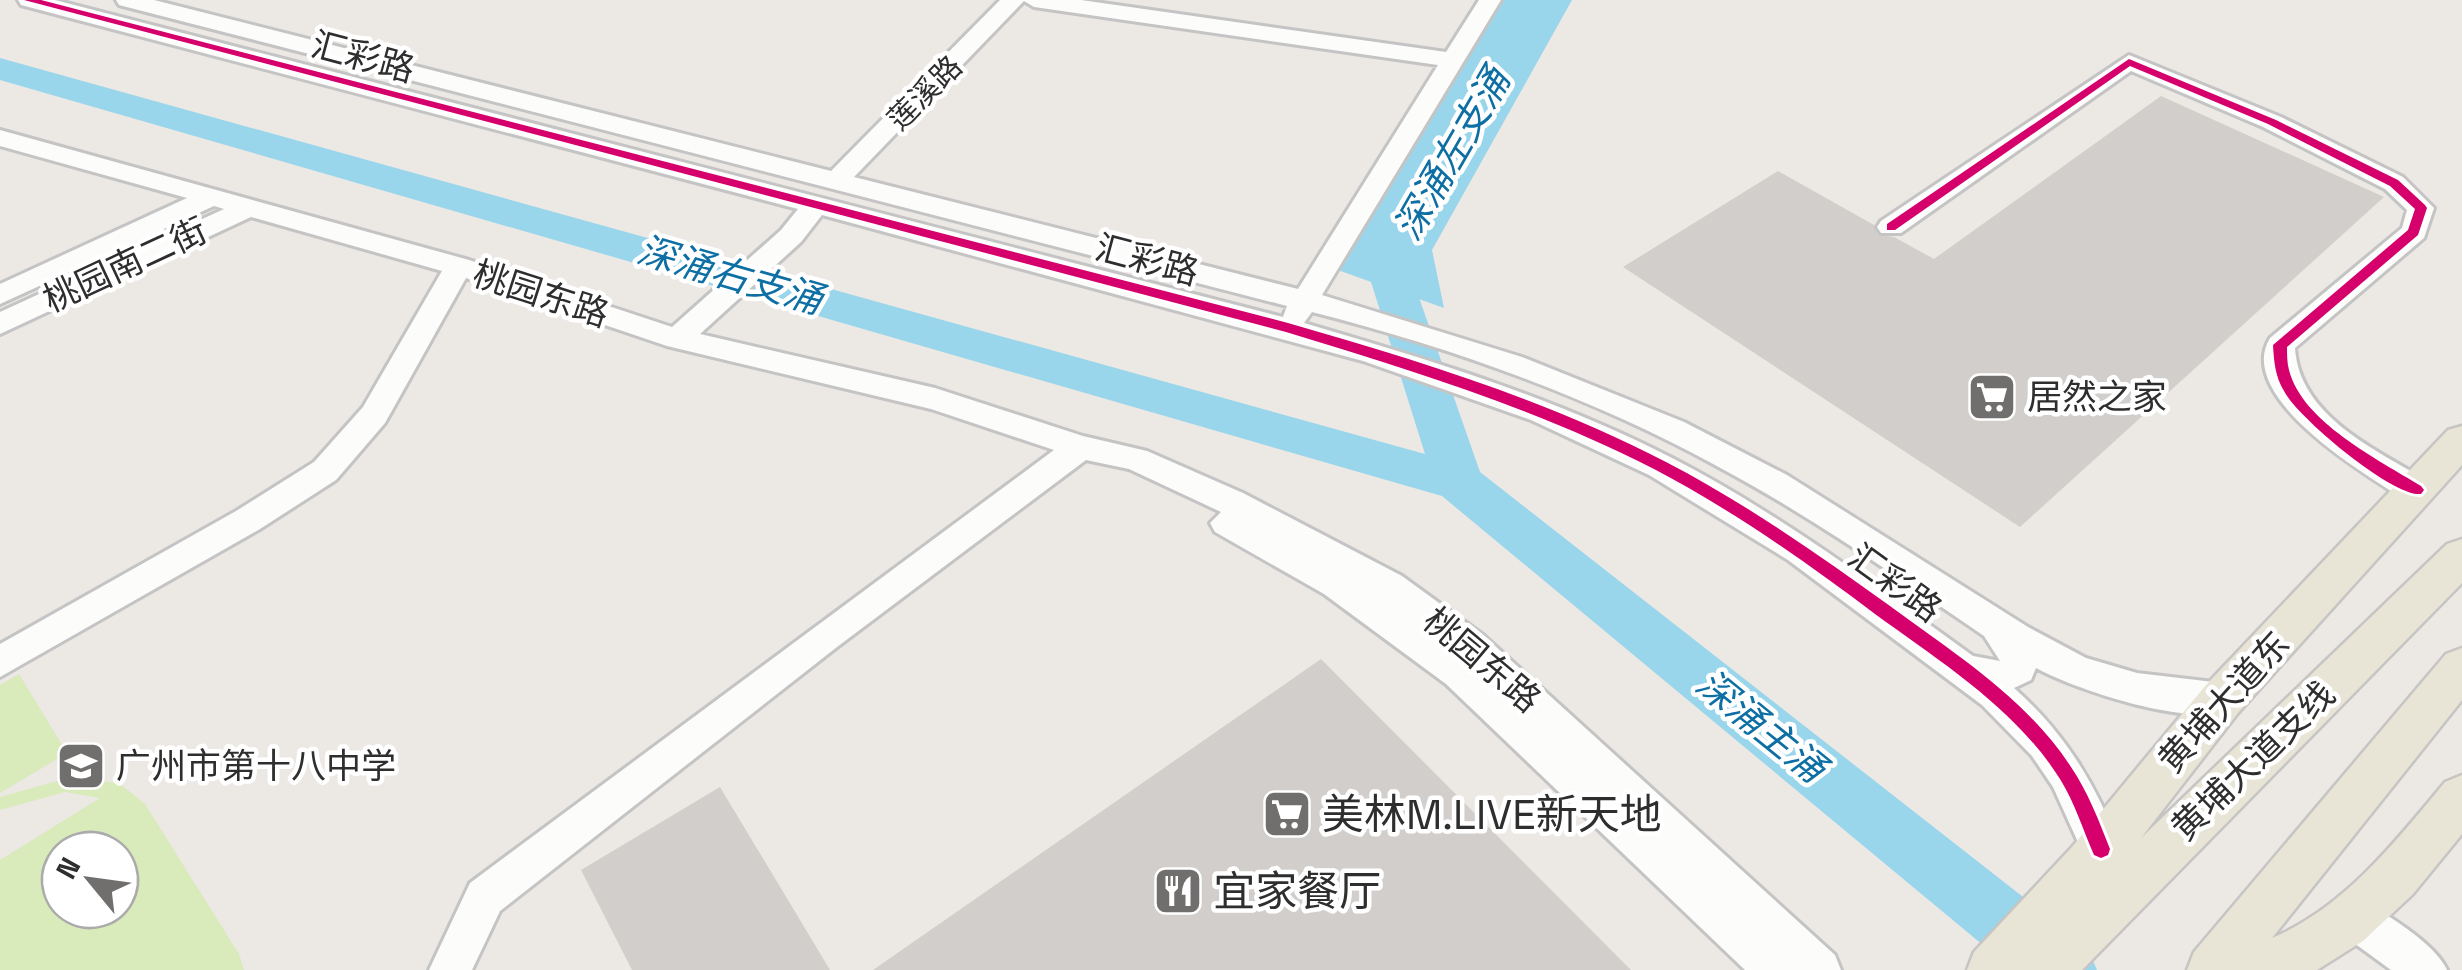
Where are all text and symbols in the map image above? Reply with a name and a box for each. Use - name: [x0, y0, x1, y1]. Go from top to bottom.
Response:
- street label: 汇彩路: [307, 22, 419, 92]
- street label: 莲溪路: [879, 47, 970, 138]
- water label: 深涌左支涌: [1384, 56, 1522, 248]
- street label: 桃园南二街: [36, 208, 214, 322]
- street label: 汇彩路: [1091, 225, 1203, 295]
- water label: 深涌右支涌: [632, 226, 832, 325]
- street label: 桃园东路: [468, 251, 614, 337]
- supermarket icon: 居然之家: [1966, 371, 2018, 423]
- place label: 居然之家: [2027, 375, 2167, 419]
- street label: 汇彩路: [1840, 534, 1950, 632]
- street label: 桃园东路: [1414, 598, 1550, 722]
- street label: 黄埔大道东: [2149, 622, 2299, 782]
- water label: 深涌主涌: [1687, 660, 1838, 795]
- street label: 黄埔大道支线: [2162, 672, 2344, 850]
- school or university icon: 广州市第十八中学: [55, 740, 107, 792]
- place label: 广州市第十八中学: [116, 744, 396, 788]
- supermarket icon: 美林M.LIVE新天地: [1261, 788, 1313, 840]
- place label: 美林M.LIVE新天地: [1322, 788, 1662, 841]
- north arrow: [40, 830, 140, 930]
- text: N: [48, 851, 88, 885]
- restaurant icon: 宜家餐厅: [1152, 865, 1204, 917]
- place label: 宜家餐厅: [1213, 865, 1381, 918]

